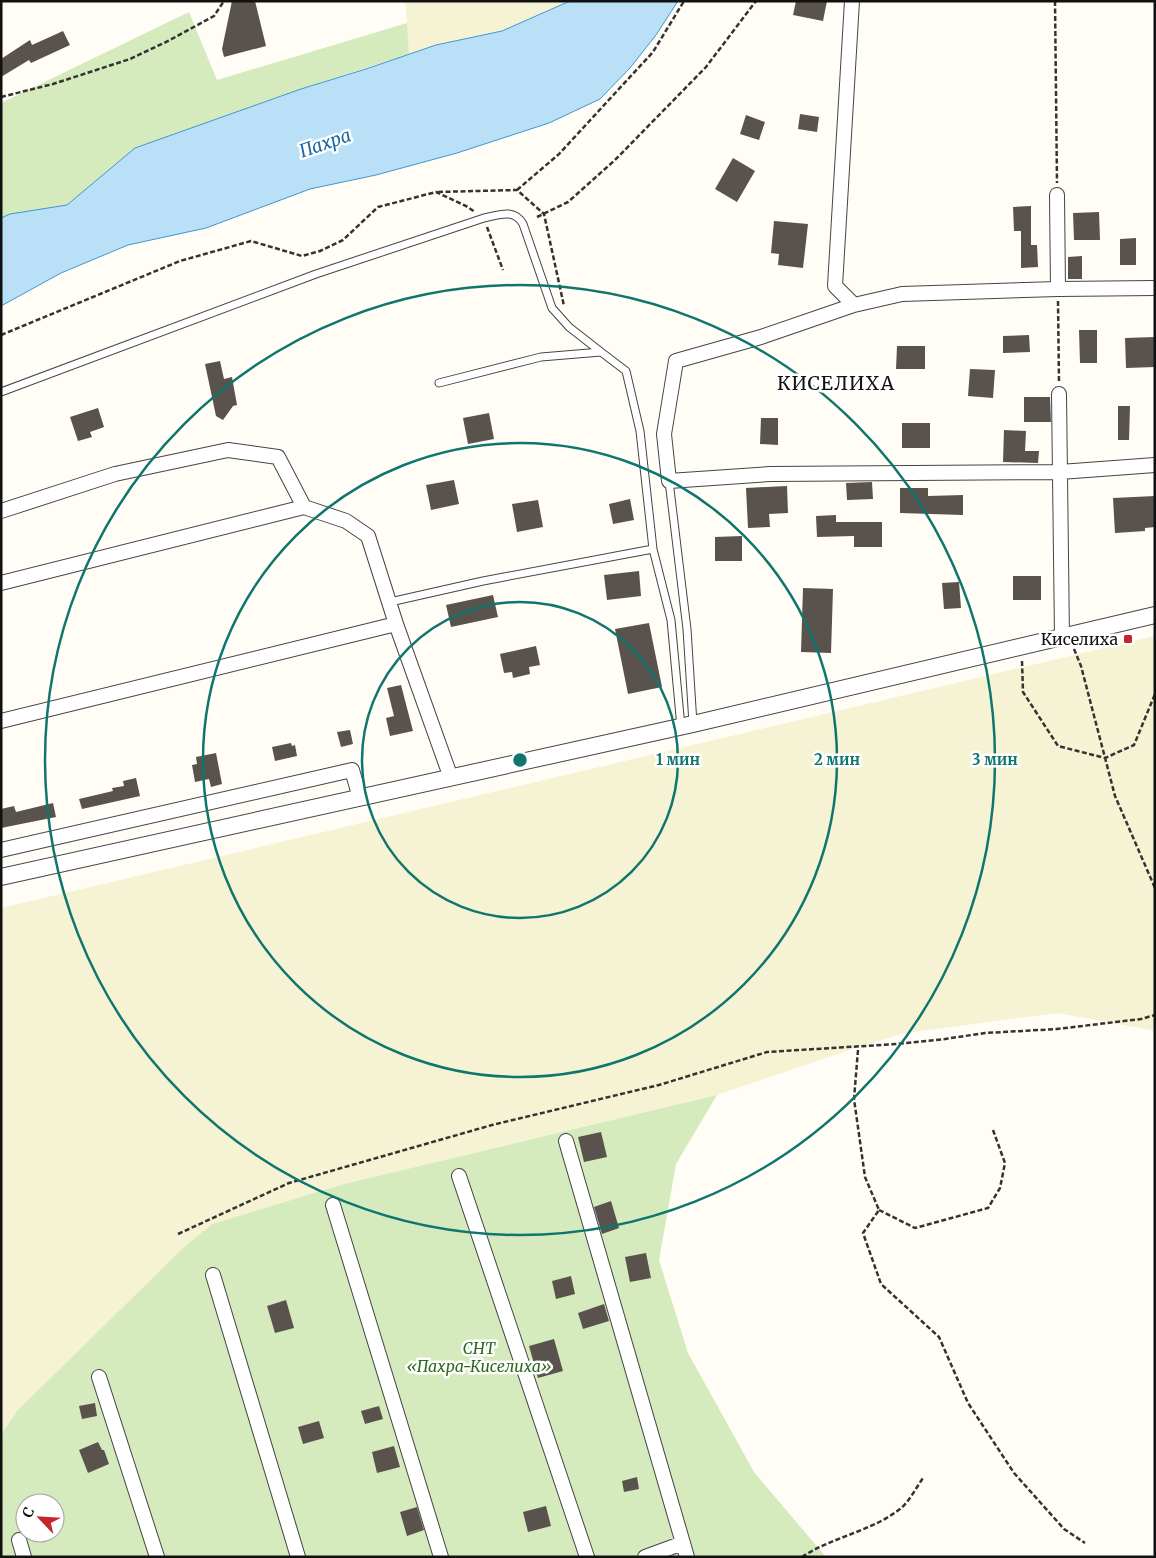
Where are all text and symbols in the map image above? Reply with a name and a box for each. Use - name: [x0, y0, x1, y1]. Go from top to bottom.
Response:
- water label: Пахра: [296, 123, 354, 163]
- district label: КИСЕЛИХА: [777, 371, 895, 395]
- place label: Киселиха: [1041, 629, 1118, 649]
- marker: Киселиха: [1122, 633, 1134, 645]
- text: 1 мин: [656, 750, 701, 769]
- text: 2 мин: [814, 750, 860, 769]
- text: 3 мин: [972, 750, 1018, 769]
- centre of rings: [511, 751, 529, 769]
- park label: СНТ «Пахра-Киселиха»: [406, 1338, 552, 1376]
- north arrow: [15, 1493, 65, 1543]
- text: С: [18, 1504, 38, 1521]

